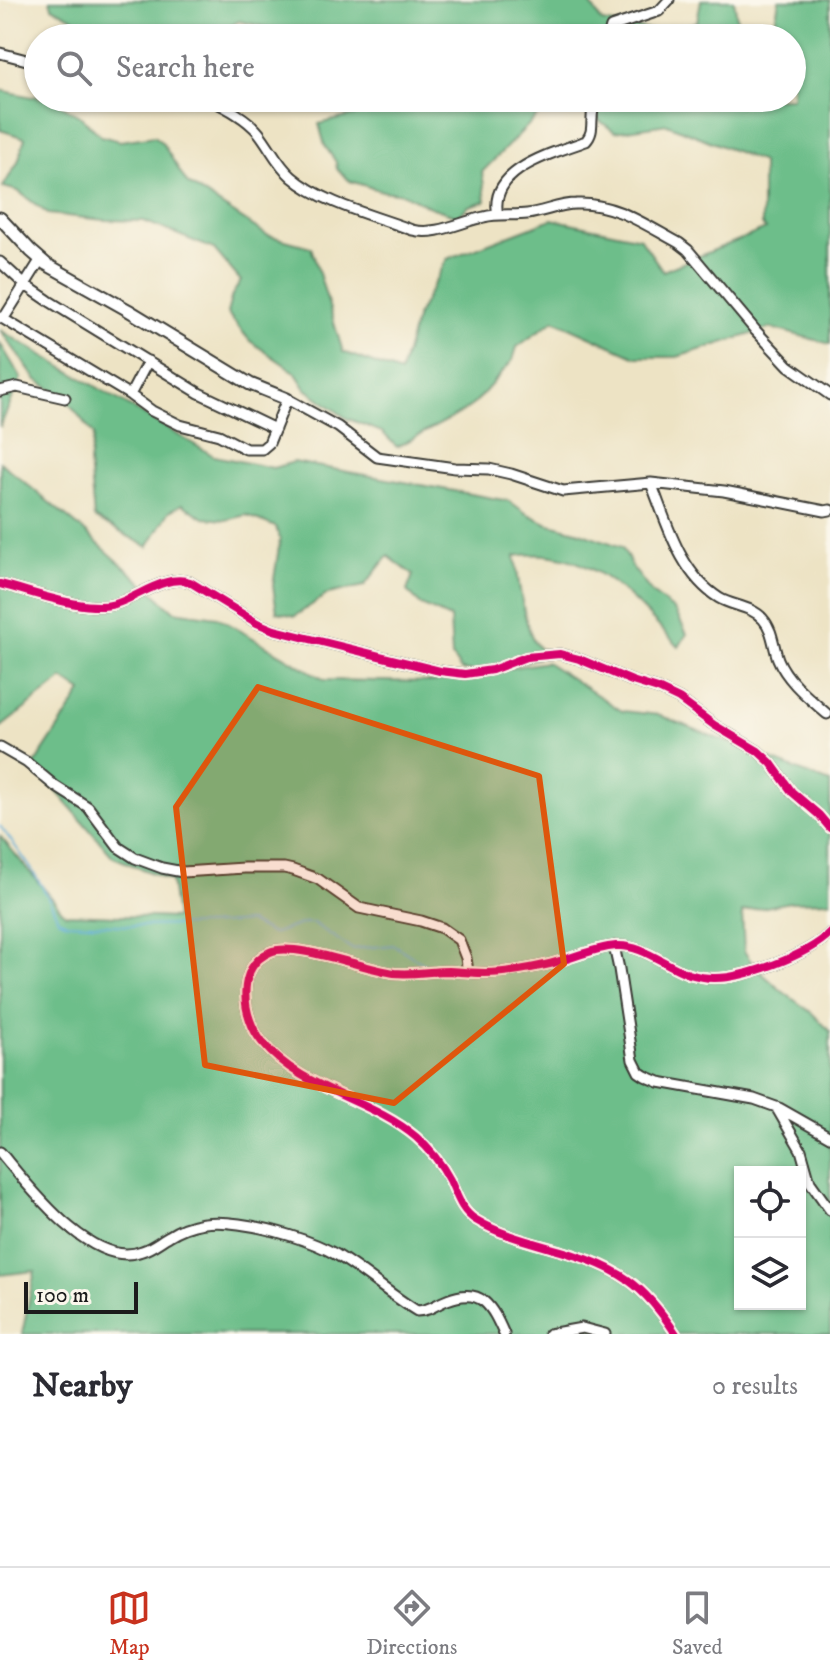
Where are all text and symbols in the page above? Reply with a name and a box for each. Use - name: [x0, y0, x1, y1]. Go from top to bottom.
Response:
- search box: [24, 24, 806, 112]
- icon: search: [52, 46, 96, 90]
- text: Search here: [116, 50, 255, 87]
- map controls: [734, 1166, 806, 1310]
- button: locate: [734, 1166, 806, 1238]
- button: layers: [734, 1238, 806, 1310]
- scale bar: [24, 1278, 138, 1314]
- text: 100 m: [36, 1282, 89, 1309]
- text: Nearby: [32, 1365, 133, 1407]
- text: 0 results: [712, 1370, 798, 1403]
- tab: Map: [107, 1586, 151, 1661]
- tab: Directions: [366, 1586, 457, 1661]
- tab: Saved: [672, 1586, 723, 1661]

